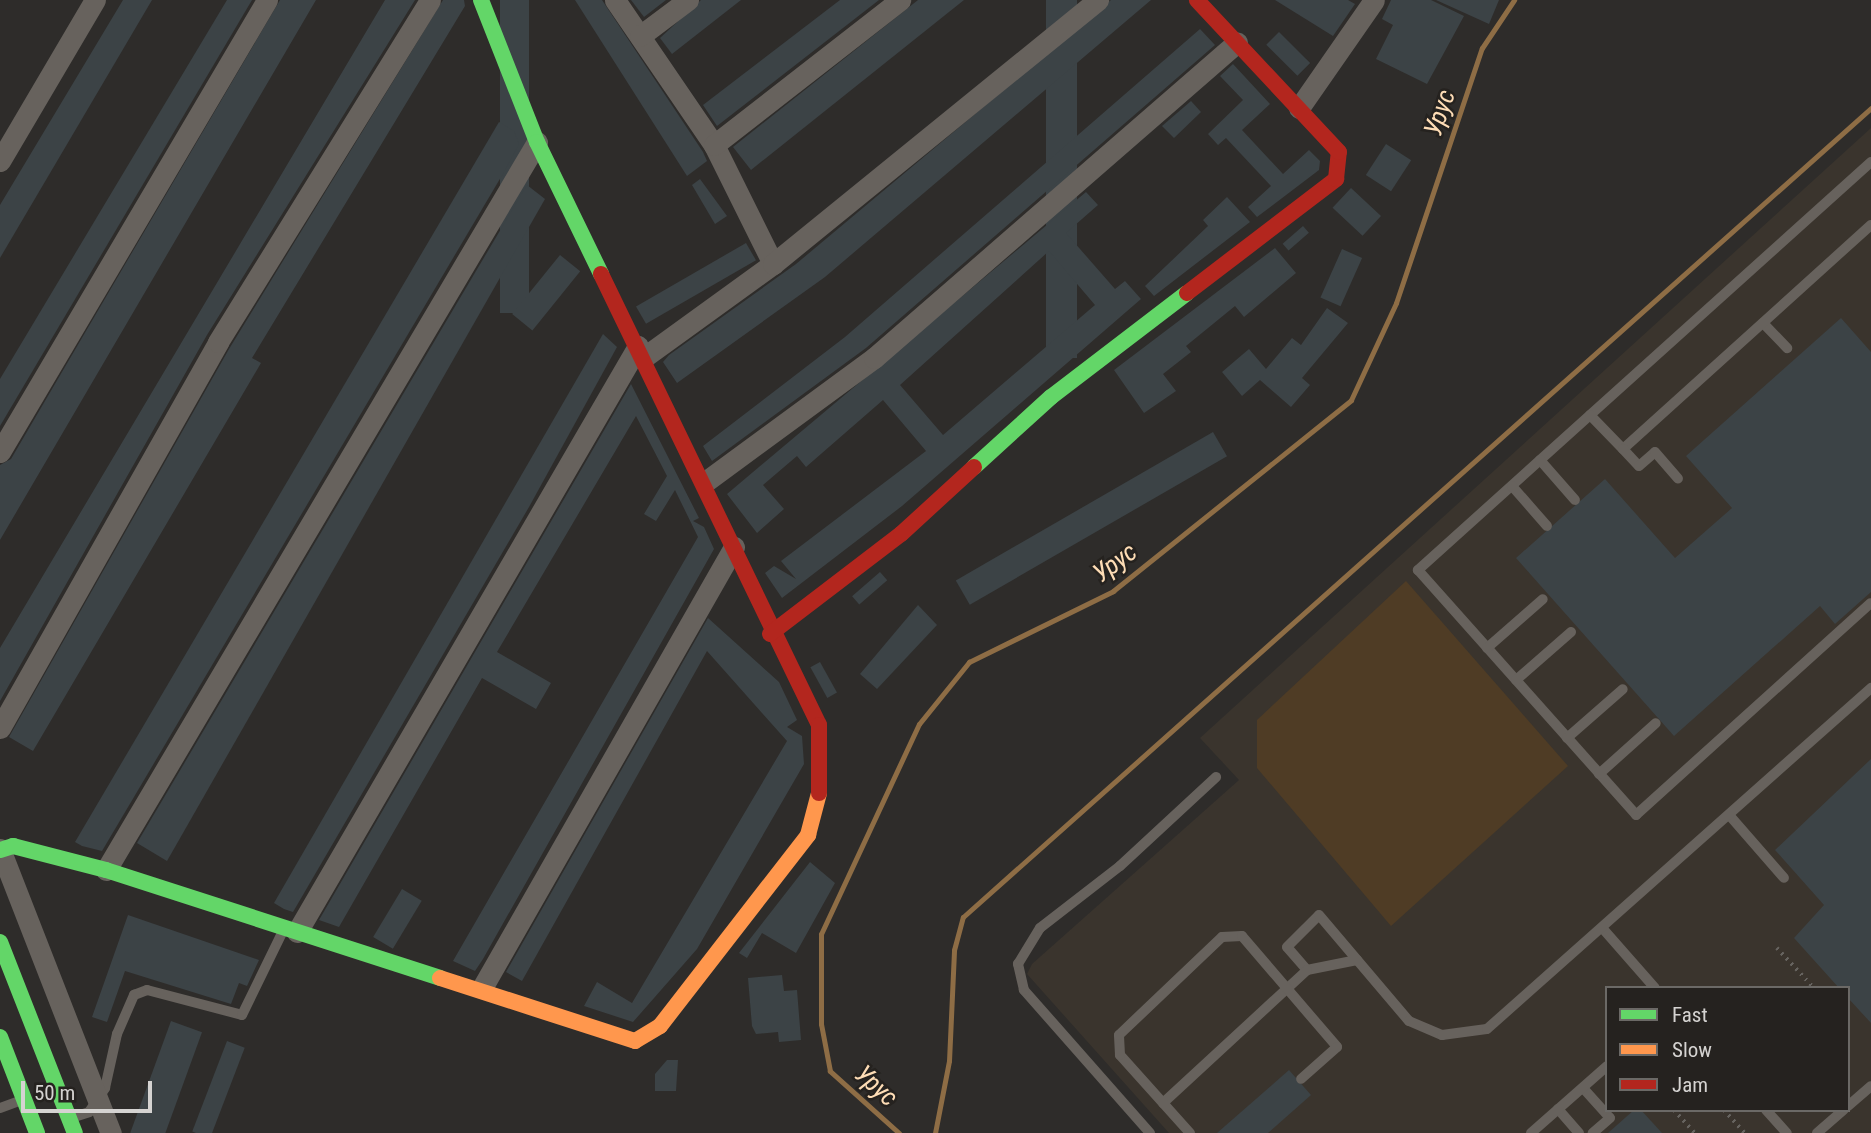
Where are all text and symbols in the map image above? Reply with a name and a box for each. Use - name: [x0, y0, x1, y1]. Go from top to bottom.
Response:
- water label: Урус: [1418, 86, 1462, 140]
- water label: Урус: [1087, 537, 1143, 589]
- legend: [1605, 986, 1850, 1112]
- text: Fast: [1672, 1003, 1708, 1027]
- text: Slow: [1672, 1038, 1712, 1062]
- water label: Урус: [848, 1059, 904, 1113]
- scale bar: [24, 1066, 156, 1110]
- text: Jam: [1672, 1073, 1708, 1097]
- text: 50 m: [34, 1081, 75, 1105]

